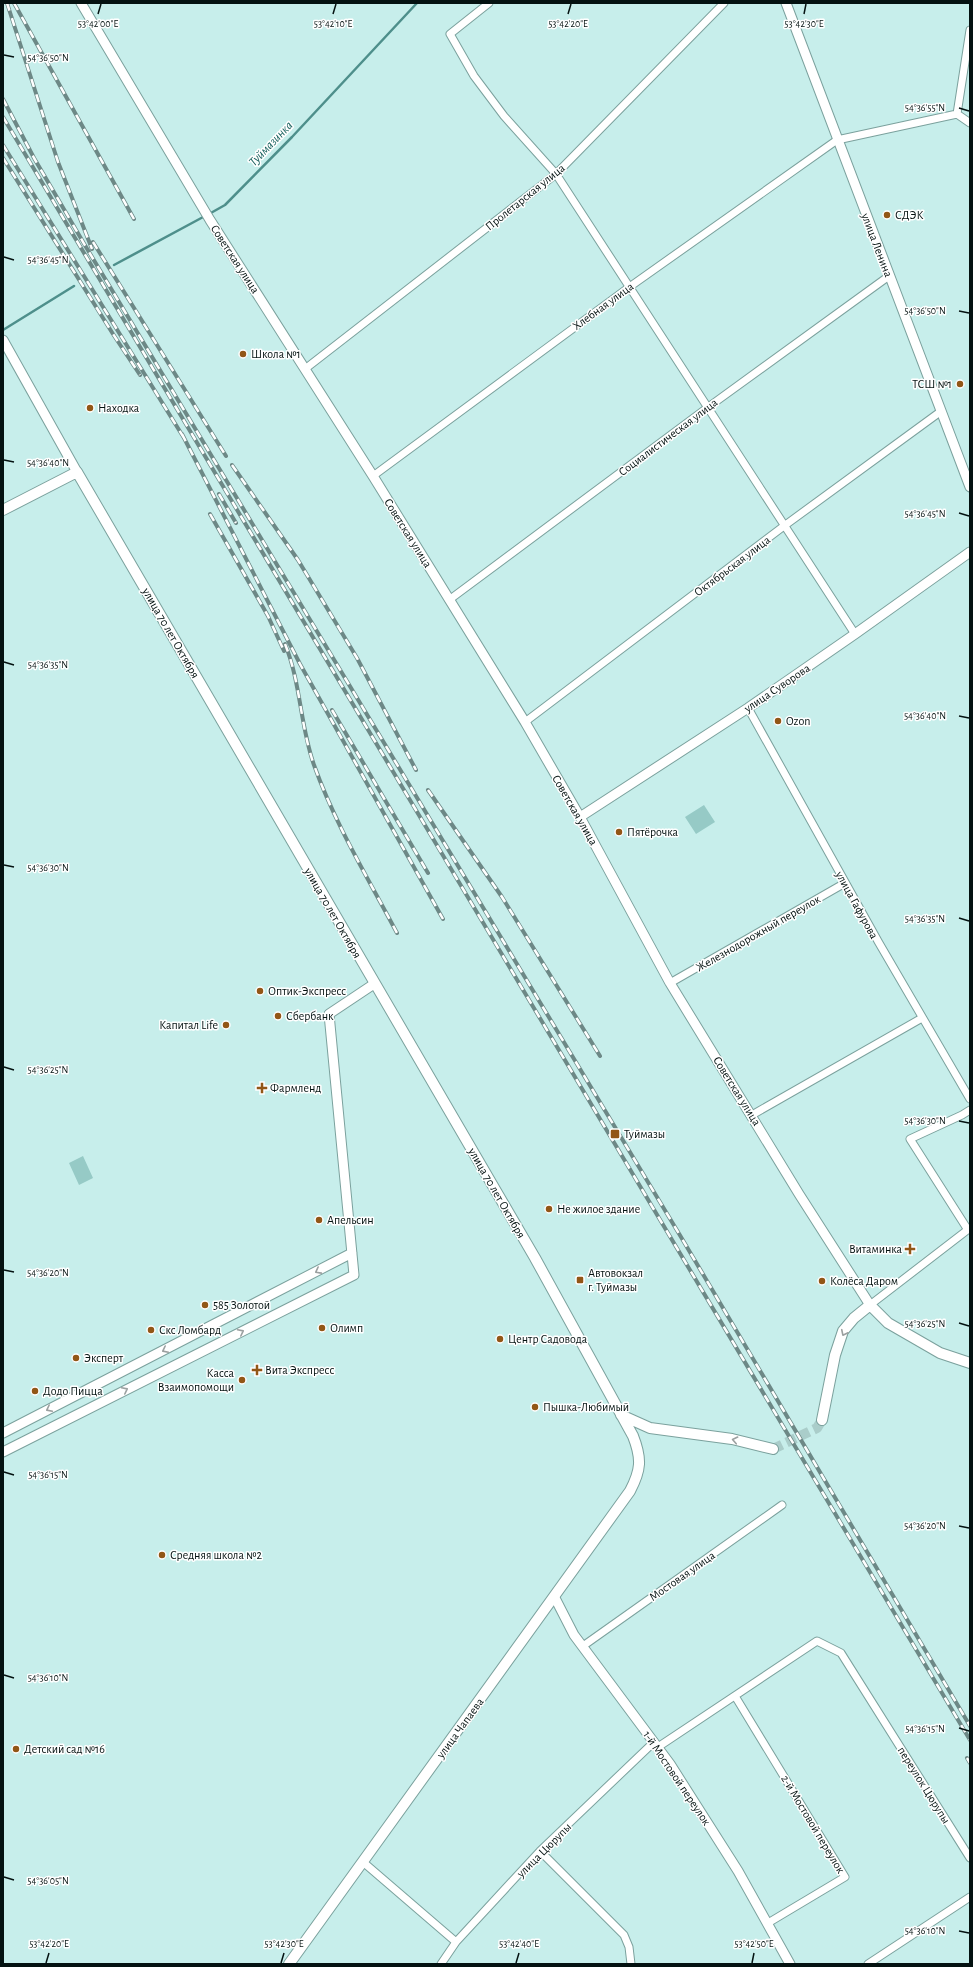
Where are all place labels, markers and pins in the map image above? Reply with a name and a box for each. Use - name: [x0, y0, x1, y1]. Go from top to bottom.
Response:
- place label: СДЭК: [895, 209, 924, 221]
- marker: СДЭК: [882, 210, 892, 220]
- place label: Школа №1: [251, 348, 301, 360]
- marker: Школа №1: [238, 349, 248, 359]
- place label: ТСШ №1: [912, 378, 952, 390]
- marker: ТСШ №1: [955, 379, 965, 389]
- place label: Находка: [98, 402, 140, 414]
- marker: Находка: [85, 403, 95, 413]
- place label: Ozon: [786, 715, 810, 727]
- marker: Ozon: [773, 716, 783, 726]
- place label: Пятёрочка: [627, 826, 679, 838]
- marker: Пятёрочка: [614, 827, 624, 837]
- place label: Оптик-Экспресс: [268, 985, 346, 997]
- marker: Оптик-Экспресс: [255, 986, 265, 996]
- place label: Сбербанк: [286, 1010, 334, 1022]
- marker: Сбербанк: [273, 1011, 283, 1021]
- place label: Капитал Life: [159, 1019, 218, 1031]
- marker: Капитал Life: [221, 1020, 231, 1030]
- place label: Фармленд: [270, 1082, 321, 1094]
- marker: Фармленд: [257, 1083, 267, 1093]
- marker: Туймазы: [609, 1128, 621, 1140]
- place label: Туймазы: [624, 1128, 665, 1141]
- place label: Не жилое здание: [557, 1203, 640, 1215]
- marker: Не жилое здание: [544, 1204, 554, 1214]
- place label: Апельсин: [327, 1214, 374, 1226]
- marker: Апельсин: [314, 1215, 324, 1225]
- place label: Витаминка: [849, 1243, 903, 1255]
- marker: Витаминка: [905, 1244, 915, 1254]
- place label: Автовокзал г. Туймазы: [588, 1267, 643, 1294]
- marker: Автовокзал г. Туймазы: [575, 1275, 585, 1285]
- place label: Колёса Даром: [830, 1275, 898, 1287]
- marker: Колёса Даром: [817, 1276, 827, 1286]
- place label: 585 Золотой: [213, 1299, 270, 1311]
- marker: 585 Золотой: [200, 1300, 210, 1310]
- place label: Олимп: [330, 1322, 363, 1334]
- marker: Олимп: [317, 1323, 327, 1333]
- place label: Скс Ломбард: [159, 1324, 221, 1336]
- marker: Скс Ломбард: [146, 1325, 156, 1335]
- place label: Центр Садовода: [508, 1333, 588, 1345]
- marker: Центр Садовода: [495, 1334, 505, 1344]
- place label: Эксперт: [84, 1352, 124, 1364]
- marker: Эксперт: [71, 1353, 81, 1363]
- place label: Вита Экспресс: [265, 1364, 334, 1376]
- marker: Вита Экспресс: [252, 1365, 262, 1375]
- place label: Касса Взаимопомощи: [158, 1367, 235, 1393]
- marker: Касса Взаимопомощи: [237, 1375, 247, 1385]
- place label: Додо Пицца: [43, 1385, 103, 1397]
- marker: Додо Пицца: [30, 1386, 40, 1396]
- place label: Пышка-Любимый: [543, 1401, 629, 1413]
- marker: Пышка-Любимый: [530, 1402, 540, 1412]
- place label: Средняя школа №2: [170, 1549, 262, 1561]
- marker: Средняя школа №2: [157, 1550, 167, 1560]
- place label: Детский сад №16: [24, 1743, 105, 1755]
- marker: Детский сад №16: [11, 1744, 21, 1754]

